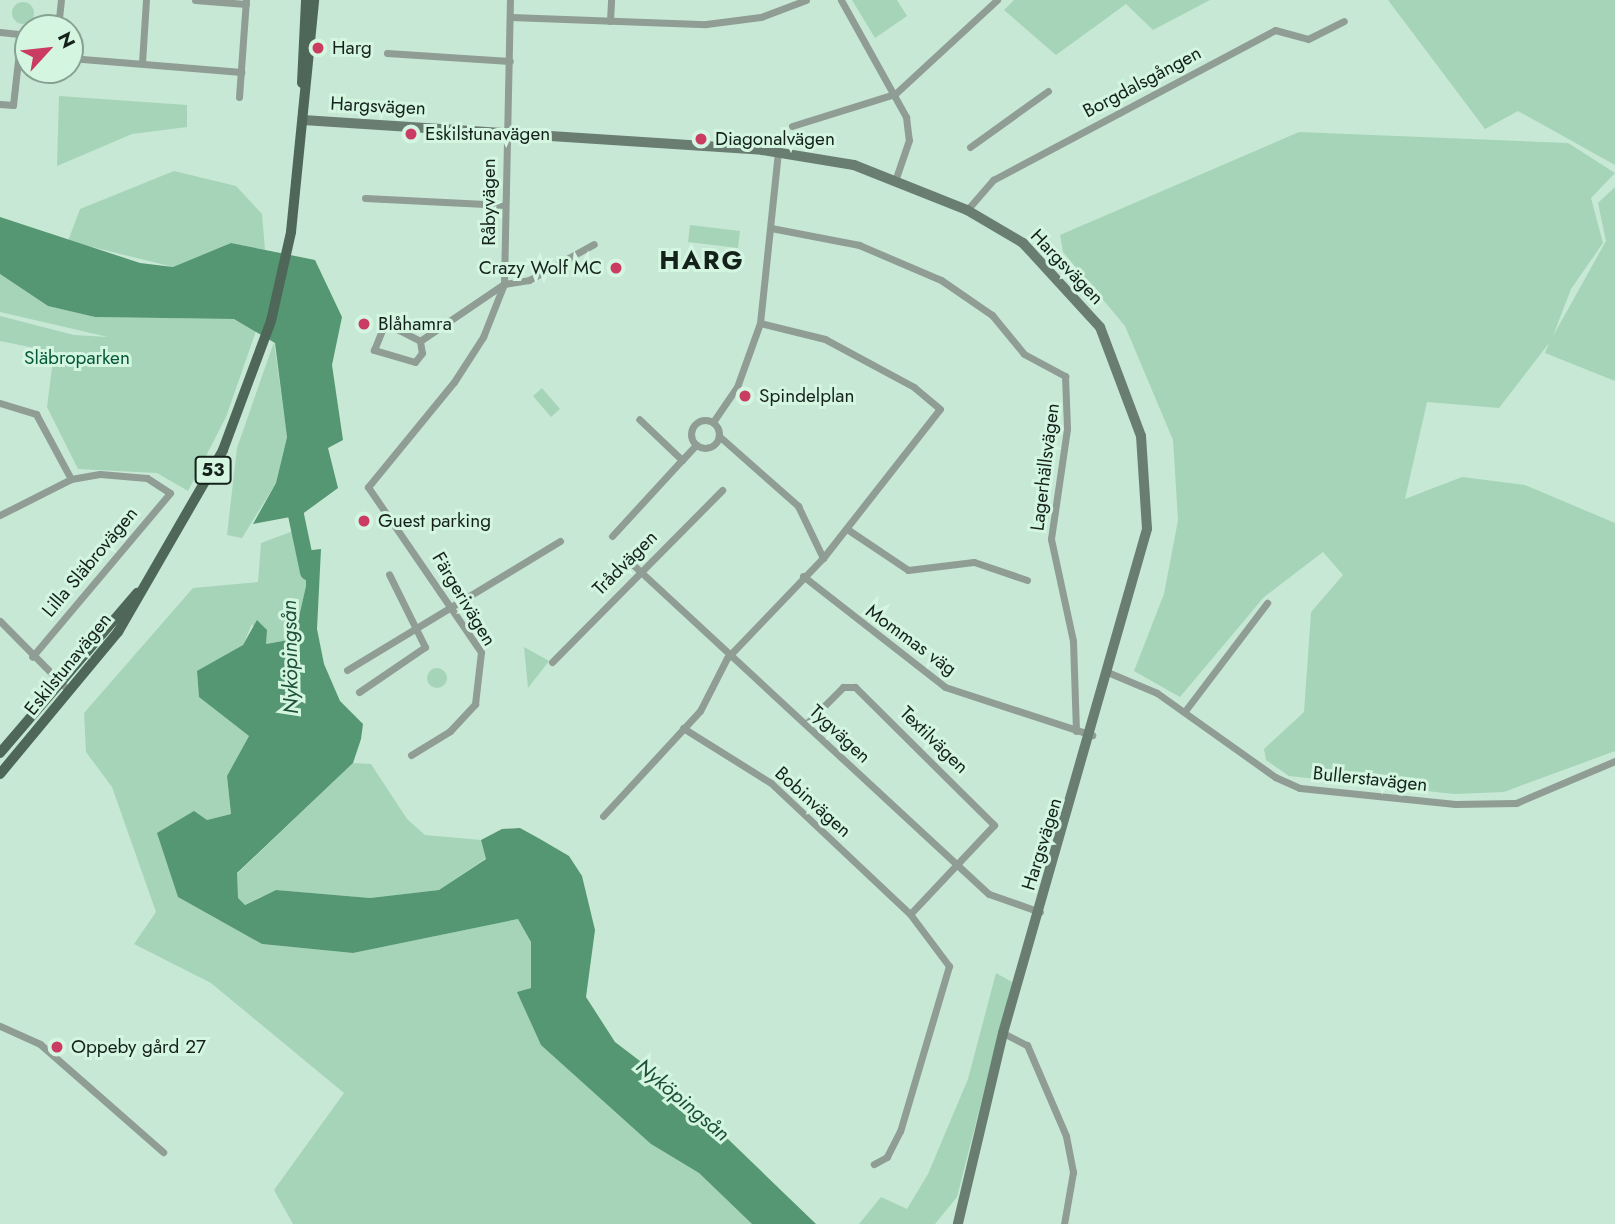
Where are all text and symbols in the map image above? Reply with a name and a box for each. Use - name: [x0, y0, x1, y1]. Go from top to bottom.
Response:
- north arrow: [14, 14, 84, 84]
- text: N: [51, 27, 82, 53]
- place label: Harg: [332, 37, 372, 59]
- marker: Harg: [310, 40, 326, 56]
- street label: Borgdalsgången: [1079, 41, 1205, 123]
- street label: Hargsvägen: [330, 92, 426, 120]
- place label: Eskilstunavägen: [425, 123, 550, 145]
- marker: Eskilstunavägen: [403, 126, 419, 142]
- place label: Diagonalvägen: [715, 128, 835, 150]
- marker: Diagonalvägen: [693, 131, 709, 147]
- street label: Råbyvägen: [478, 158, 500, 246]
- street label: Hargsvägen: [1026, 225, 1108, 309]
- district label: HARG: [660, 245, 744, 277]
- place label: Crazy Wolf MC: [479, 257, 602, 279]
- marker: Crazy Wolf MC: [608, 260, 624, 276]
- place label: Blåhamra: [378, 313, 452, 335]
- marker: Blåhamra: [356, 316, 372, 332]
- park label: Släbroparken: [24, 347, 130, 369]
- place label: Spindelplan: [759, 385, 854, 407]
- marker: Spindelplan: [737, 388, 753, 404]
- street label: Lagerhällsvägen: [1026, 402, 1064, 532]
- road number: 53: [194, 456, 232, 484]
- street label: Lilla Släbrovägen: [37, 502, 143, 622]
- place label: Guest parking: [378, 510, 491, 532]
- marker: Guest parking: [356, 513, 372, 529]
- street label: Trådvägen: [588, 526, 662, 600]
- street label: Färgerivägen: [427, 548, 501, 650]
- water label: Nyköpingsån: [276, 600, 304, 714]
- street label: Mommas väg: [861, 600, 961, 680]
- street label: Eskilstunavägen: [20, 608, 116, 720]
- street label: Tygvägen: [805, 700, 875, 768]
- street label: Textilvägen: [895, 702, 973, 778]
- street label: Bobinvägen: [770, 762, 856, 842]
- street label: Bullerstavägen: [1312, 762, 1428, 796]
- street label: Hargsvägen: [1017, 795, 1067, 893]
- place label: Oppeby gård 27: [71, 1036, 206, 1058]
- marker: Oppeby gård 27: [49, 1039, 65, 1055]
- water label: Nyköpingsån: [631, 1054, 735, 1146]

